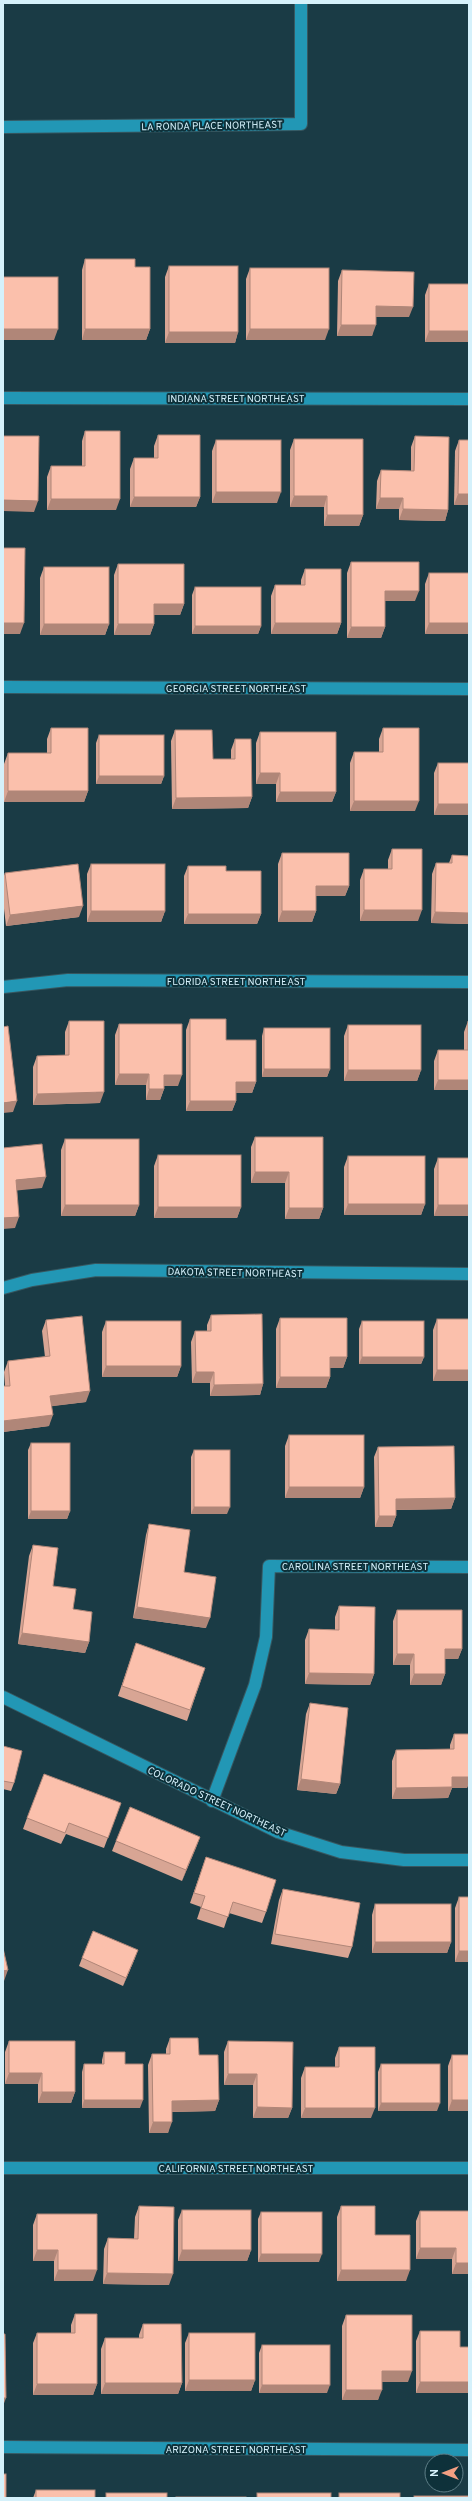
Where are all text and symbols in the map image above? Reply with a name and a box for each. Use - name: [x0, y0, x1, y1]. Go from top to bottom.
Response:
- street label: LA RONDA PLACE NORTHEAST: [141, 119, 283, 134]
- street label: INDIANA STREET NORTHEAST: [167, 393, 305, 406]
- street label: GEORGIA STREET NORTHEAST: [166, 683, 306, 696]
- street label: FLORIDA STREET NORTHEAST: [167, 976, 306, 989]
- street label: DAKOTA STREET NORTHEAST: [167, 1266, 303, 1281]
- street label: CAROLINA STREET NORTHEAST: [282, 1561, 428, 1574]
- street label: COLORADO STREET NORTHEAST: [145, 1764, 288, 1840]
- street label: CALIFORNIA STREET NORTHEAST: [159, 2163, 314, 2176]
- street label: ARIZONA STREET NORTHEAST: [166, 2444, 307, 2457]
- north arrow: [424, 2453, 464, 2493]
- text: N: [428, 2469, 442, 2477]

